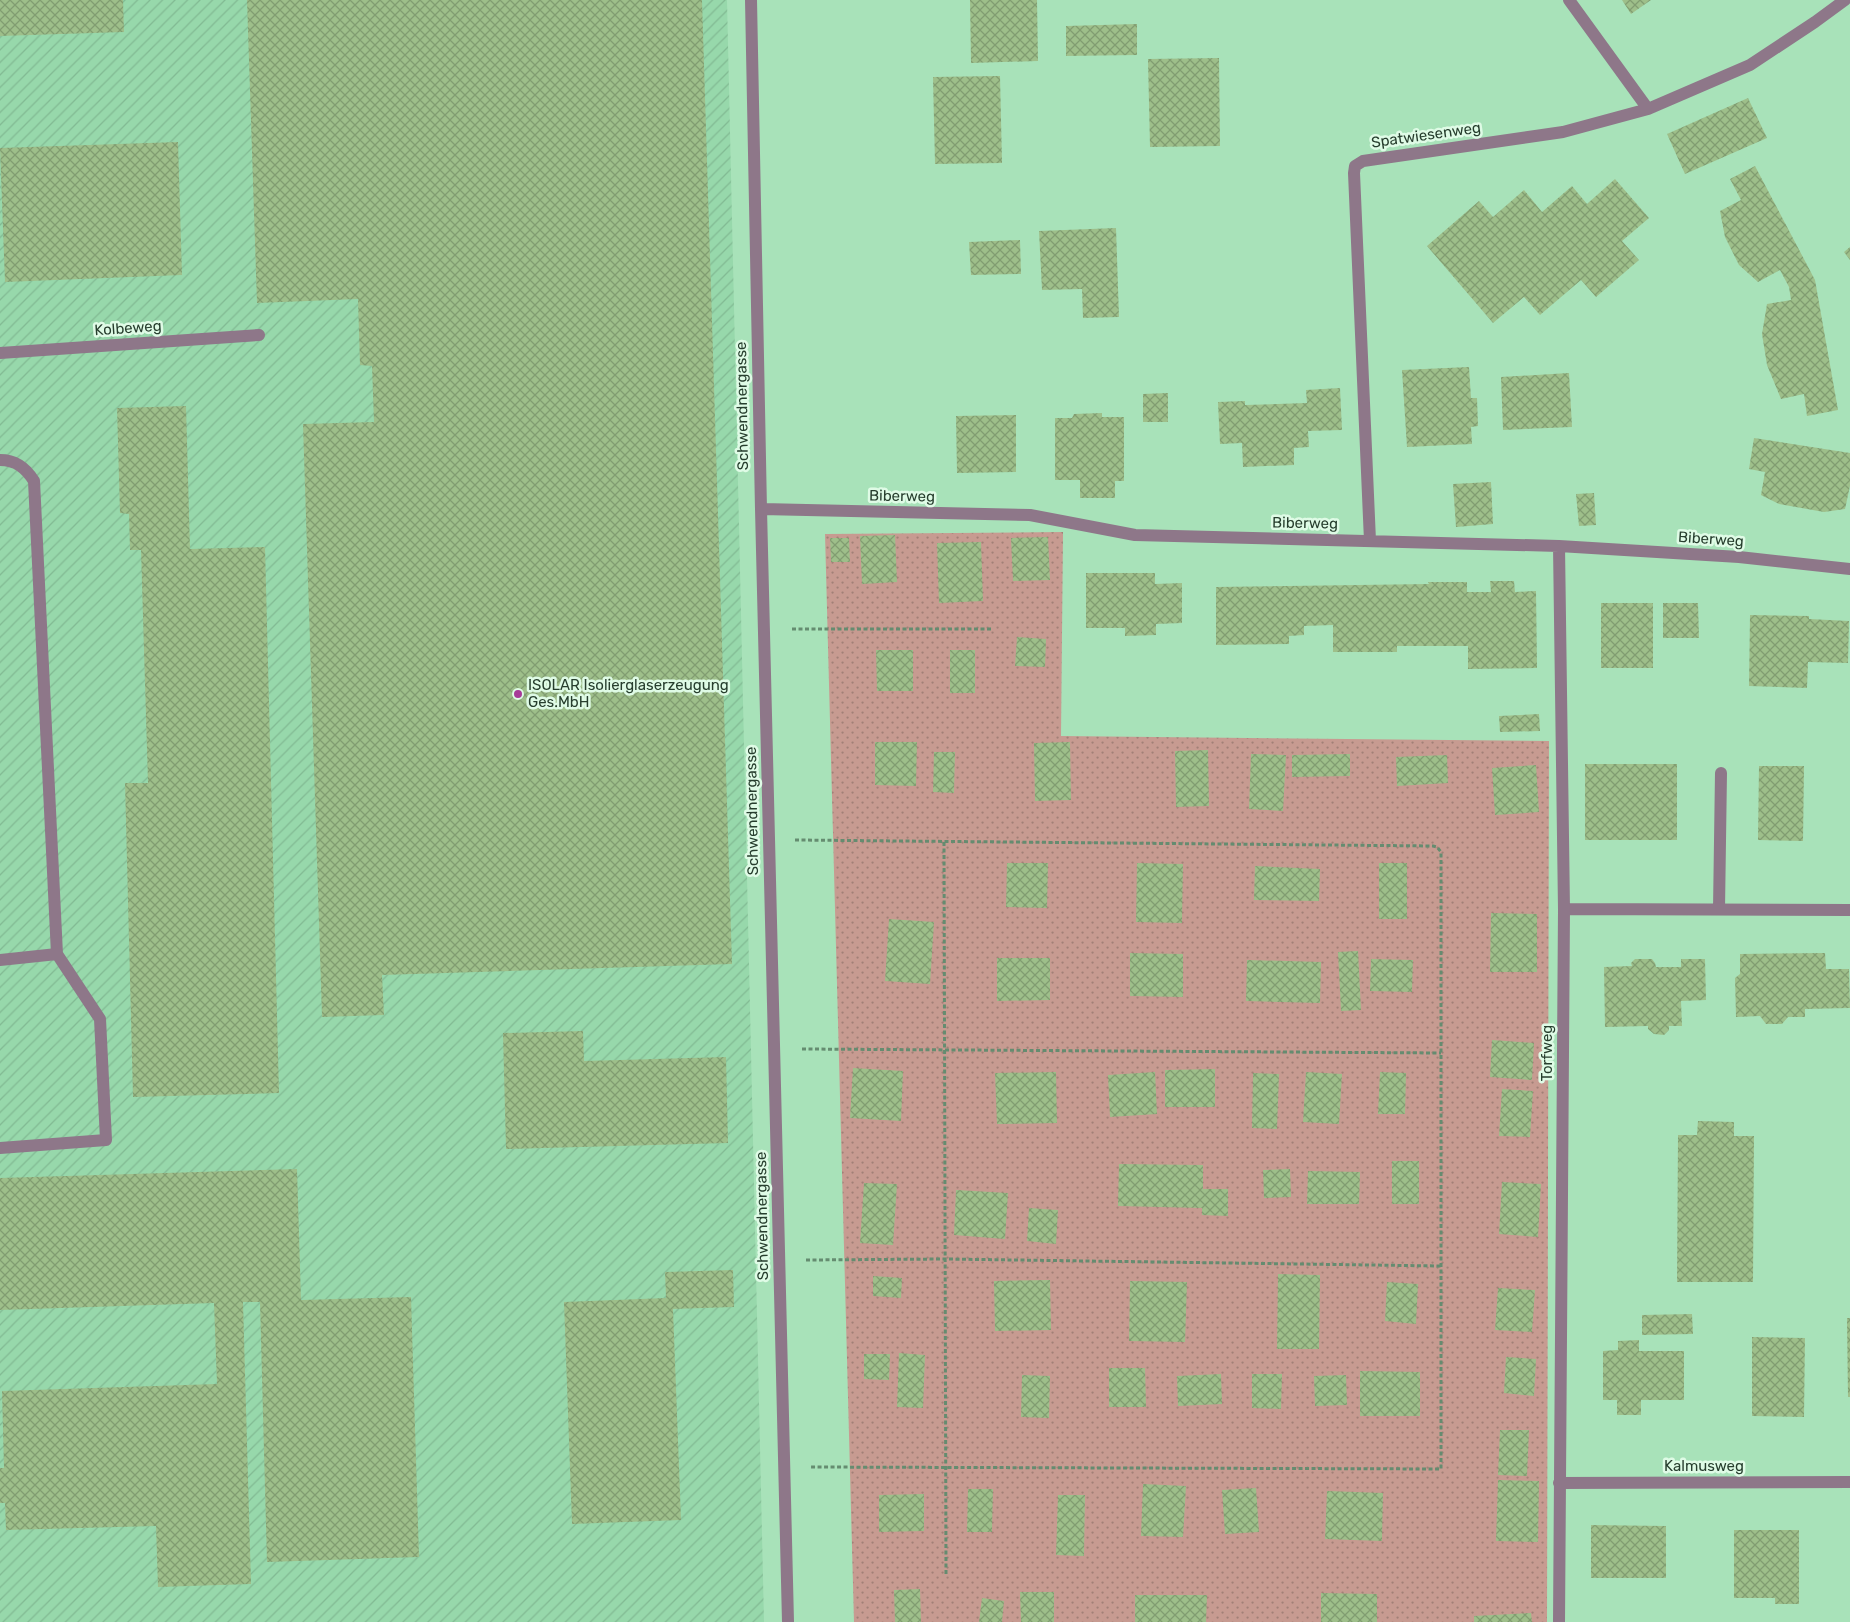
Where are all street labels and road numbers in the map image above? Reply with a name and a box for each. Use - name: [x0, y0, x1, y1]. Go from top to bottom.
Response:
- street label: Spatwiesenweg: [1370, 118, 1482, 152]
- street label: Kolbeweg: [94, 317, 162, 339]
- street label: Schwendnergasse: [732, 341, 752, 471]
- street label: Biberweg: [869, 486, 935, 506]
- street label: Biberweg: [1272, 513, 1338, 533]
- street label: Biberweg: [1678, 528, 1744, 550]
- street label: Schwendnergasse: [742, 746, 762, 876]
- street label: Torfweg: [1538, 1025, 1556, 1081]
- street label: Schwendnergasse: [752, 1151, 772, 1281]
- street label: Kalmusweg: [1664, 1457, 1744, 1475]

